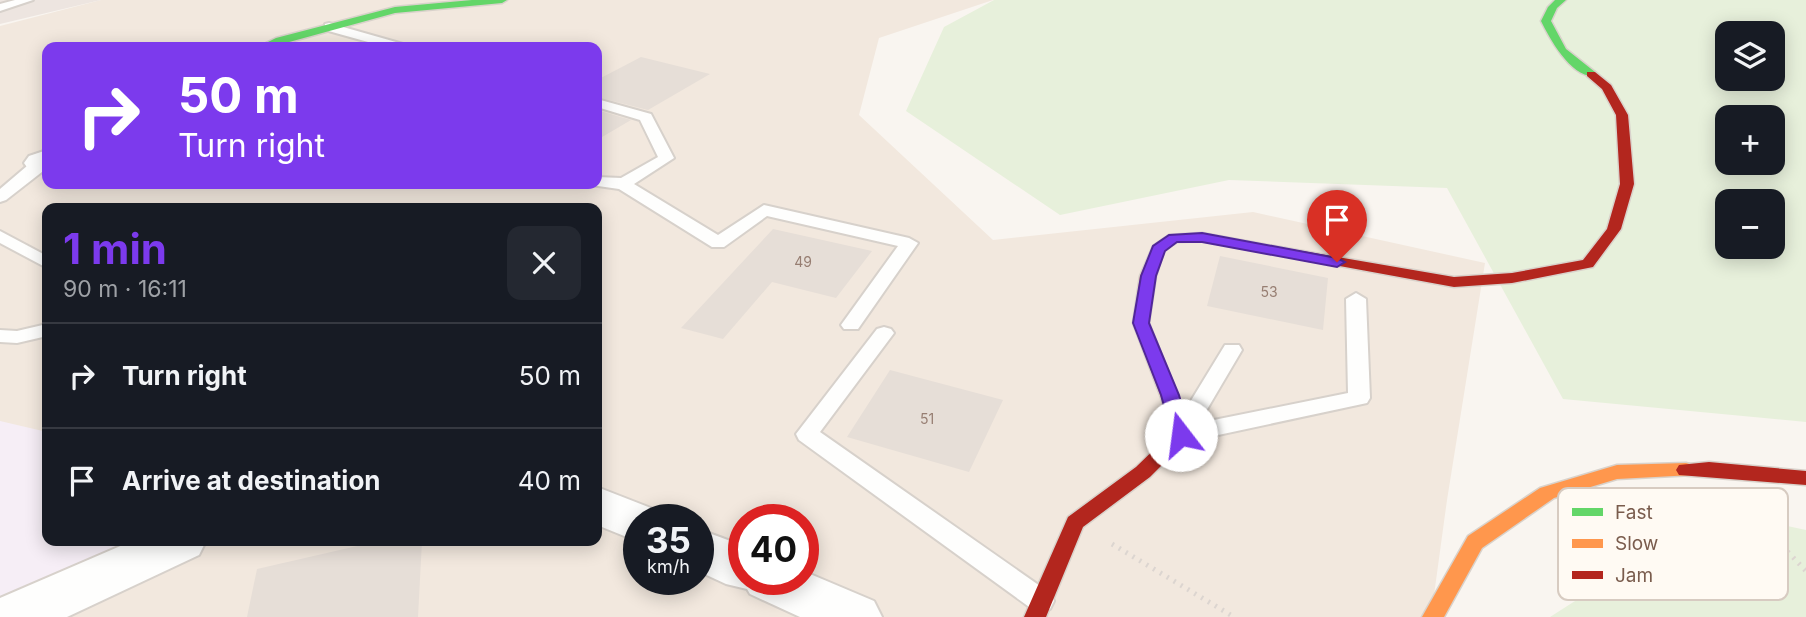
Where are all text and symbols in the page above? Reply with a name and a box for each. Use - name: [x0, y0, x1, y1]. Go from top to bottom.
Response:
- map controls: [1715, 21, 1785, 259]
- button: layers: [1715, 21, 1785, 91]
- text: 50 m: [178, 66, 299, 125]
- icon: right: [63, 70, 154, 161]
- button: +: [1715, 105, 1785, 175]
- text: Turn right: [178, 126, 325, 165]
- button: −: [1715, 189, 1785, 259]
- pin: [1307, 190, 1367, 262]
- icon: arrive: [1318, 201, 1356, 239]
- text: 1 min: [63, 223, 167, 274]
- button: close: [507, 226, 581, 300]
- house number: 49: [794, 253, 812, 270]
- text: 90 m · 16:11: [63, 275, 187, 303]
- house number: 53: [1260, 283, 1278, 300]
- icon: right: [63, 357, 101, 395]
- text: Turn right: [122, 360, 247, 391]
- text: 50 m: [519, 360, 581, 391]
- position arrow: [1144, 398, 1218, 472]
- house number: 51: [920, 410, 934, 427]
- icon: arrive: [63, 462, 101, 500]
- text: Arrive at destination: [122, 465, 381, 496]
- text: 40 m: [518, 465, 581, 496]
- legend: [1558, 488, 1788, 600]
- text: Fast: [1615, 501, 1653, 524]
- speed limit sign: 40: [728, 504, 819, 595]
- text: 35: [646, 519, 691, 561]
- text: Slow: [1615, 532, 1658, 555]
- text: km/h: [647, 556, 690, 577]
- text: Jam: [1615, 564, 1653, 587]

